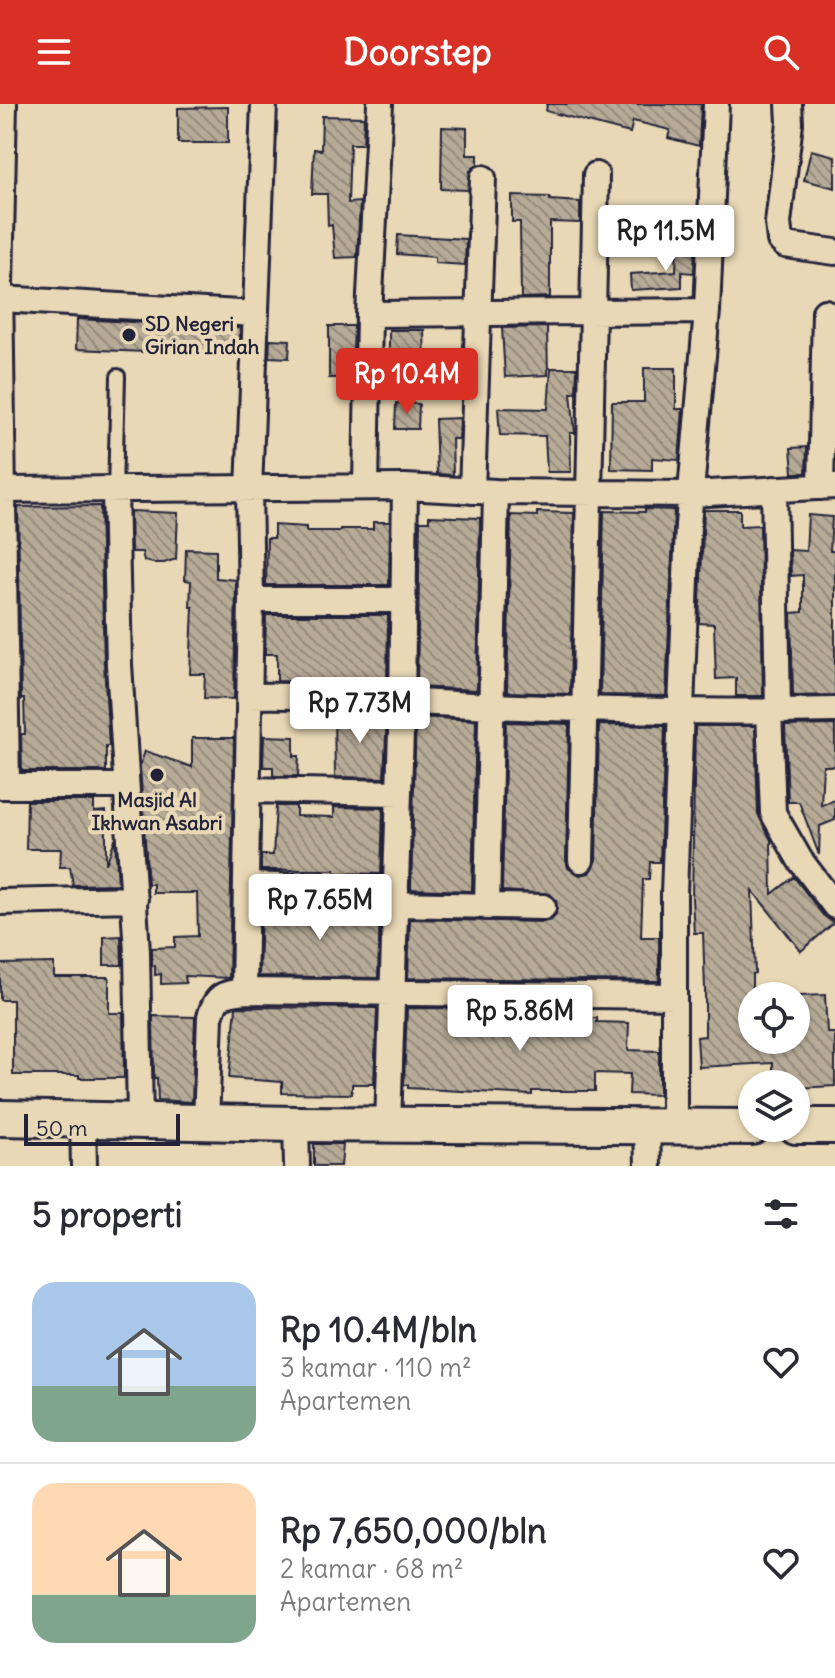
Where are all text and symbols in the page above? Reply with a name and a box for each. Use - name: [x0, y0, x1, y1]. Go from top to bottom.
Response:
- icon: menu: [32, 30, 76, 74]
- text: Doorstep: [343, 30, 492, 75]
- icon: search: [759, 30, 803, 74]
- pin: Rp 11.5M: [583, 205, 749, 273]
- text: Rp 11.5M: [616, 214, 716, 247]
- place label: SD Negeri Girian Indah: [145, 311, 260, 359]
- marker: SD Negeri Girian Indah: [120, 326, 138, 344]
- pin: Rp 10.4M: [324, 348, 490, 416]
- text: Rp 10.4M: [354, 357, 460, 390]
- pin: Rp 7.73M: [277, 677, 443, 745]
- text: Rp 7.73M: [308, 686, 412, 719]
- marker: Masjid Al Ikhwan Asabri: [148, 766, 166, 784]
- place label: Masjid Al Ikhwan Asabri: [92, 787, 222, 835]
- pin: Rp 7.65M: [237, 874, 403, 942]
- text: Rp 7.65M: [267, 883, 373, 916]
- map controls: [738, 982, 810, 1142]
- button: locate: [738, 982, 810, 1054]
- pin: Rp 5.86M: [437, 985, 603, 1053]
- text: Rp 5.86M: [466, 994, 574, 1027]
- button: layers: [738, 1070, 810, 1142]
- scale bar: [24, 1110, 180, 1146]
- text: 50 m: [36, 1114, 88, 1142]
- icon: filters: [759, 1192, 803, 1236]
- text: 5 properti: [32, 1193, 182, 1236]
- text: Rp 10.4M/bln: [280, 1308, 477, 1351]
- icon: home: [96, 1314, 192, 1410]
- icon: heart: [759, 1340, 803, 1384]
- text: 3 kamar · 110 m²: [280, 1351, 472, 1384]
- text: Apartemen: [280, 1384, 411, 1417]
- text: Rp 7,650,000/bln: [280, 1509, 547, 1552]
- icon: home: [96, 1515, 192, 1611]
- icon: heart: [759, 1541, 803, 1585]
- text: 2 kamar · 68 m²: [280, 1552, 463, 1585]
- text: Apartemen: [280, 1585, 411, 1618]

